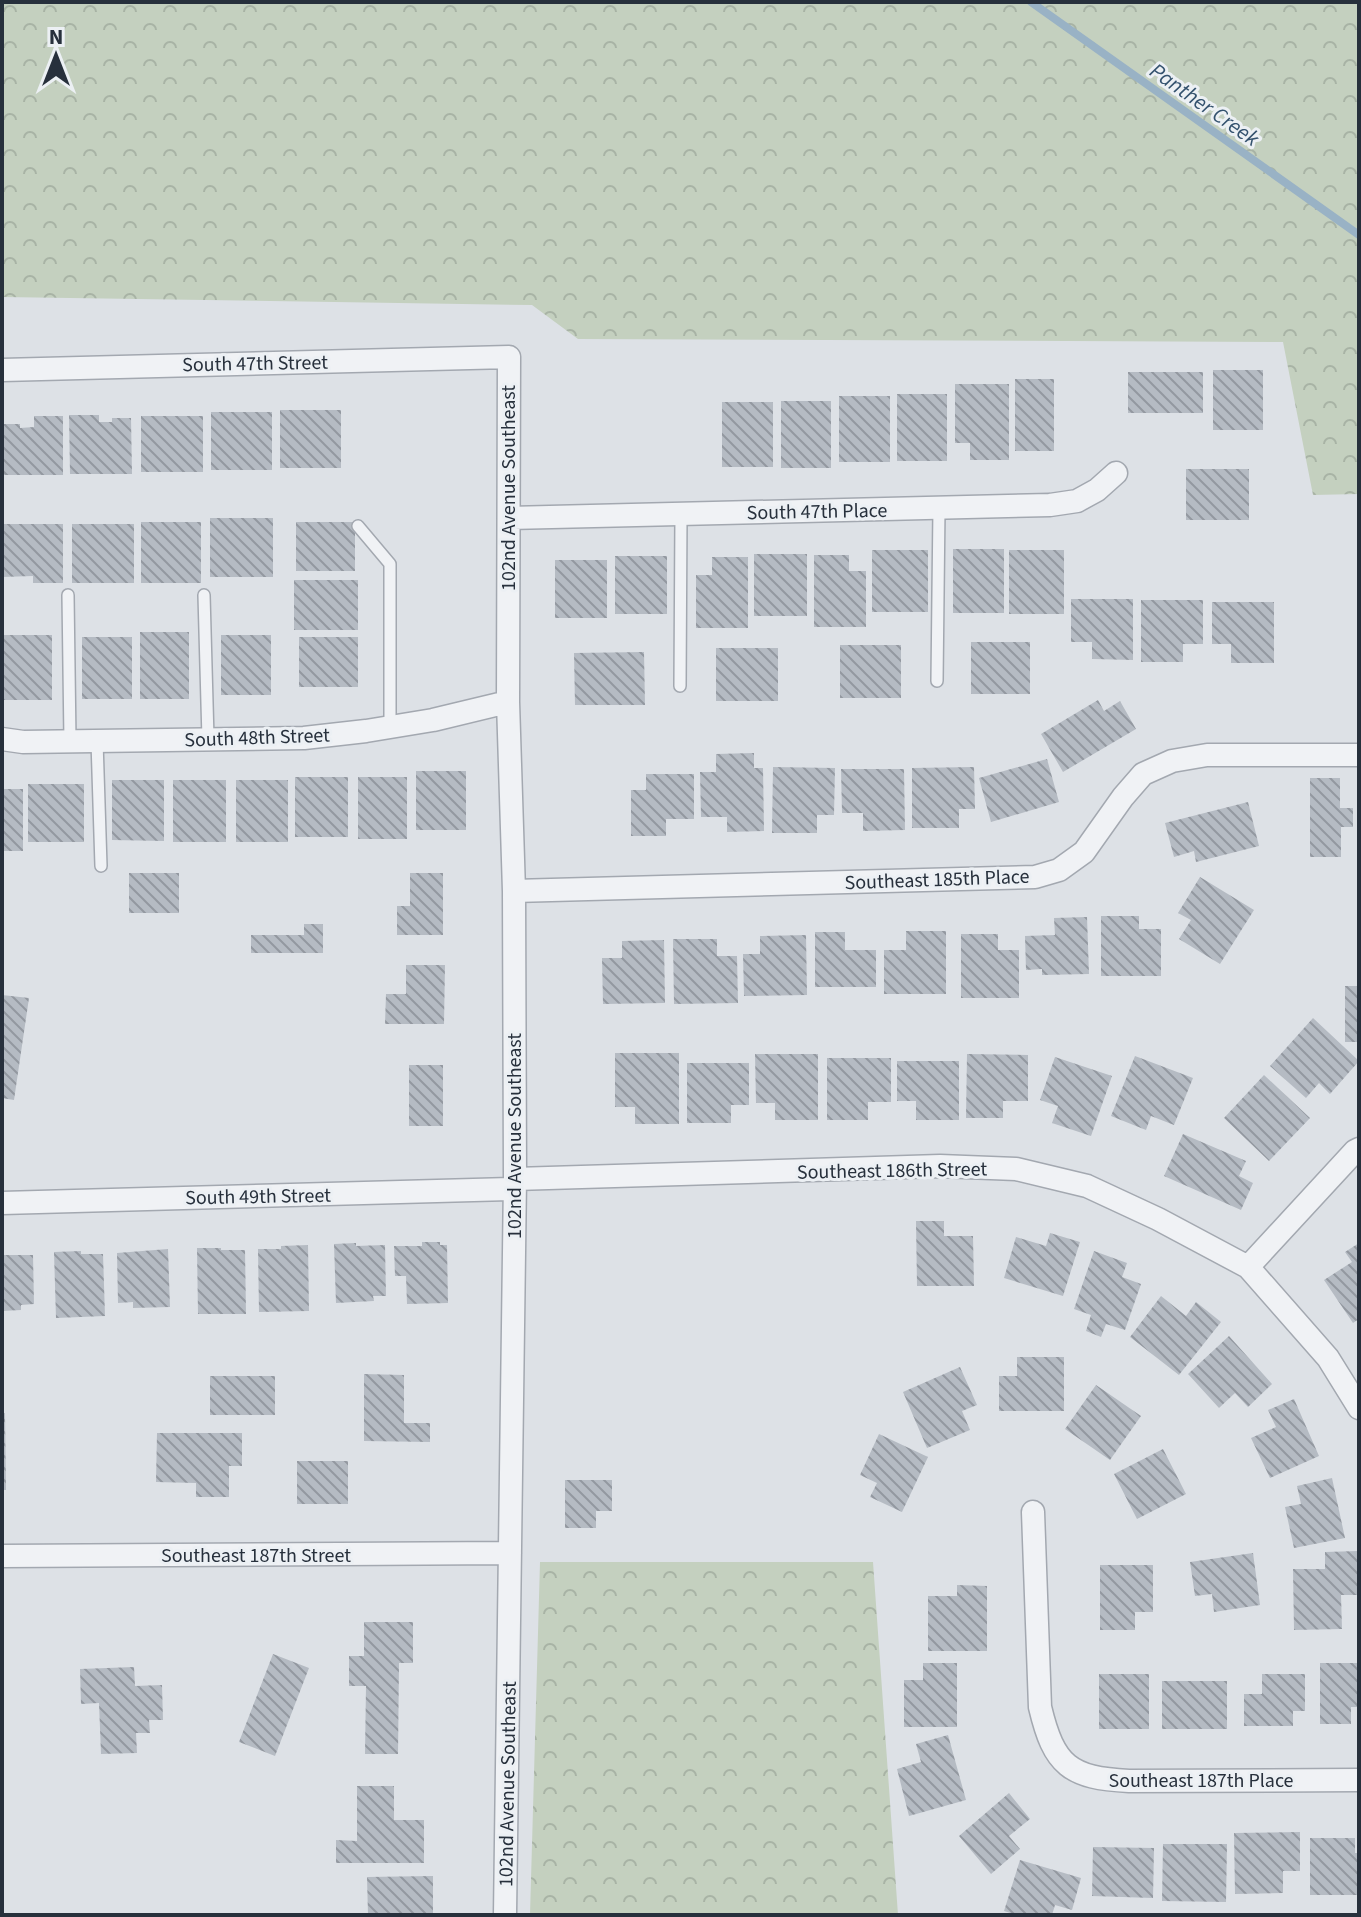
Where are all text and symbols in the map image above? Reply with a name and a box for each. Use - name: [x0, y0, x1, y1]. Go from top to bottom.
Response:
- north arrow: [16, 16, 96, 96]
- text: N: [49, 21, 63, 53]
- water label: Panther Creek: [1143, 55, 1266, 155]
- street label: South 47th Street: [182, 349, 328, 379]
- street label: 102nd Avenue Southeast: [495, 385, 523, 591]
- street label: South 47th Place: [746, 497, 888, 527]
- street label: South 48th Street: [184, 721, 331, 755]
- street label: Southeast 185th Place: [844, 863, 1030, 897]
- street label: 102nd Avenue Southeast: [501, 1033, 529, 1239]
- street label: Southeast 186th Street: [797, 1155, 988, 1187]
- street label: South 49th Street: [185, 1182, 331, 1212]
- street label: Southeast 187th Street: [161, 1542, 351, 1570]
- street label: 102nd Avenue Southeast: [492, 1681, 524, 1887]
- street label: Southeast 187th Place: [1108, 1767, 1294, 1795]

